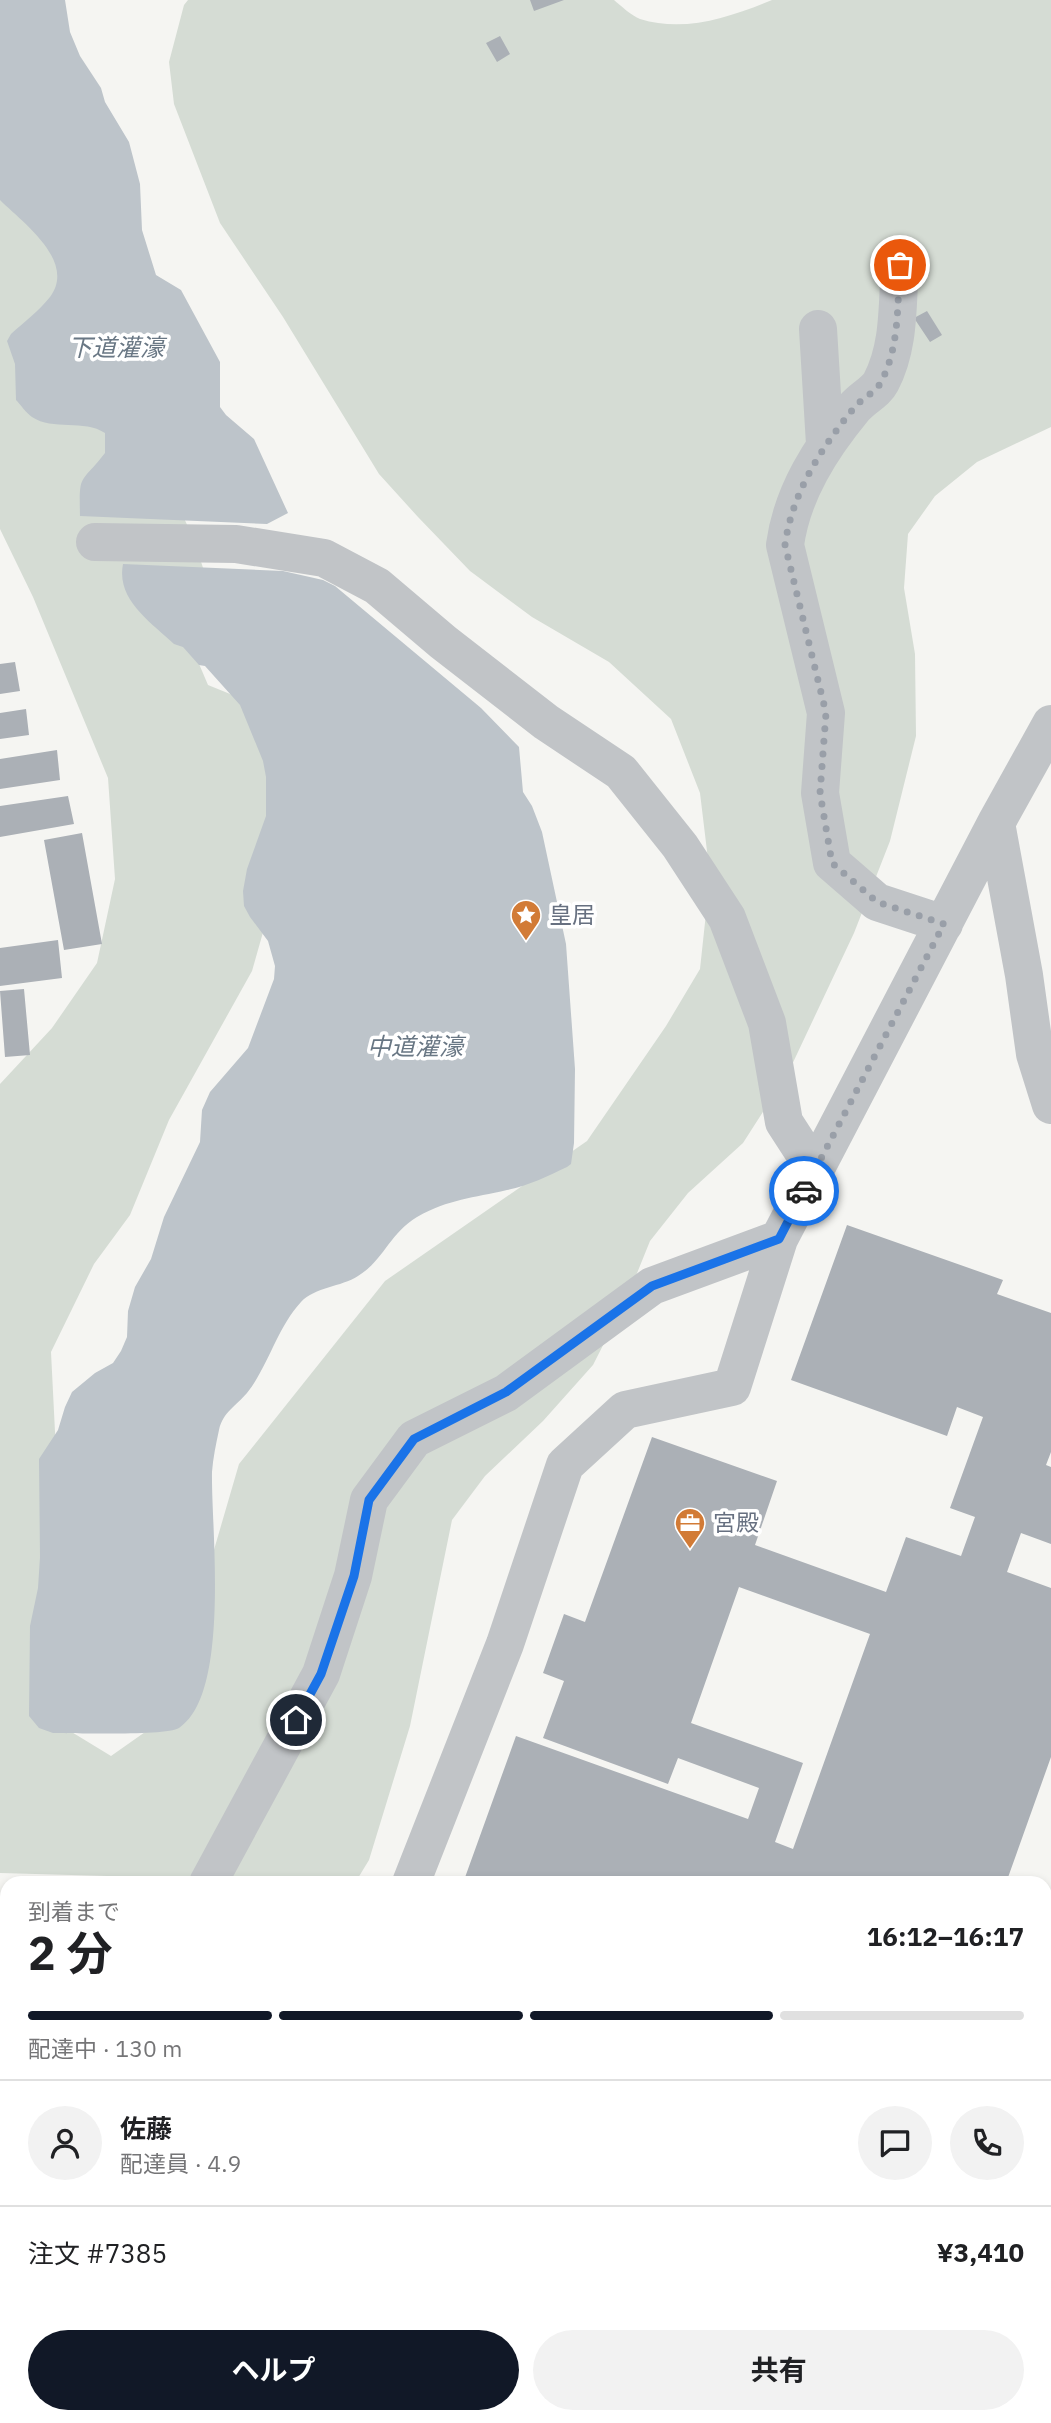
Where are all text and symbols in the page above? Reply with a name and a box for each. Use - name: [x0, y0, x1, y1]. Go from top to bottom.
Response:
- pin: [870, 235, 930, 295]
- icon: bag: [881, 246, 919, 284]
- water label: 下道灌濠: [68, 331, 168, 363]
- place icon: 皇居: [509, 898, 543, 942]
- place label: 皇居: [549, 899, 595, 929]
- water label: 中道灌濠: [367, 1030, 467, 1062]
- courier: [769, 1156, 839, 1226]
- icon: car: [785, 1172, 823, 1210]
- office icon: 宮殿: [673, 1506, 707, 1550]
- place label: 宮殿: [713, 1507, 759, 1537]
- pin: [266, 1690, 326, 1750]
- icon: home: [277, 1701, 315, 1739]
- text: 到着まで: [28, 1896, 120, 1926]
- text: 16:12–16:17: [867, 1919, 1024, 1953]
- text: 2 分: [28, 1923, 112, 1983]
- text: 配達中 · 130 m: [28, 2033, 182, 2063]
- button: person: [28, 2106, 102, 2180]
- button: chat: [858, 2106, 932, 2180]
- button: phone: [950, 2106, 1024, 2180]
- text: 佐藤: [120, 2111, 172, 2145]
- text: 配達員 · 4.9: [120, 2148, 241, 2178]
- text: ¥3,410: [937, 2235, 1024, 2269]
- text: 注文 #7385: [28, 2236, 167, 2270]
- button: ヘルプ: [28, 2330, 519, 2410]
- button: 共有: [533, 2330, 1024, 2410]

